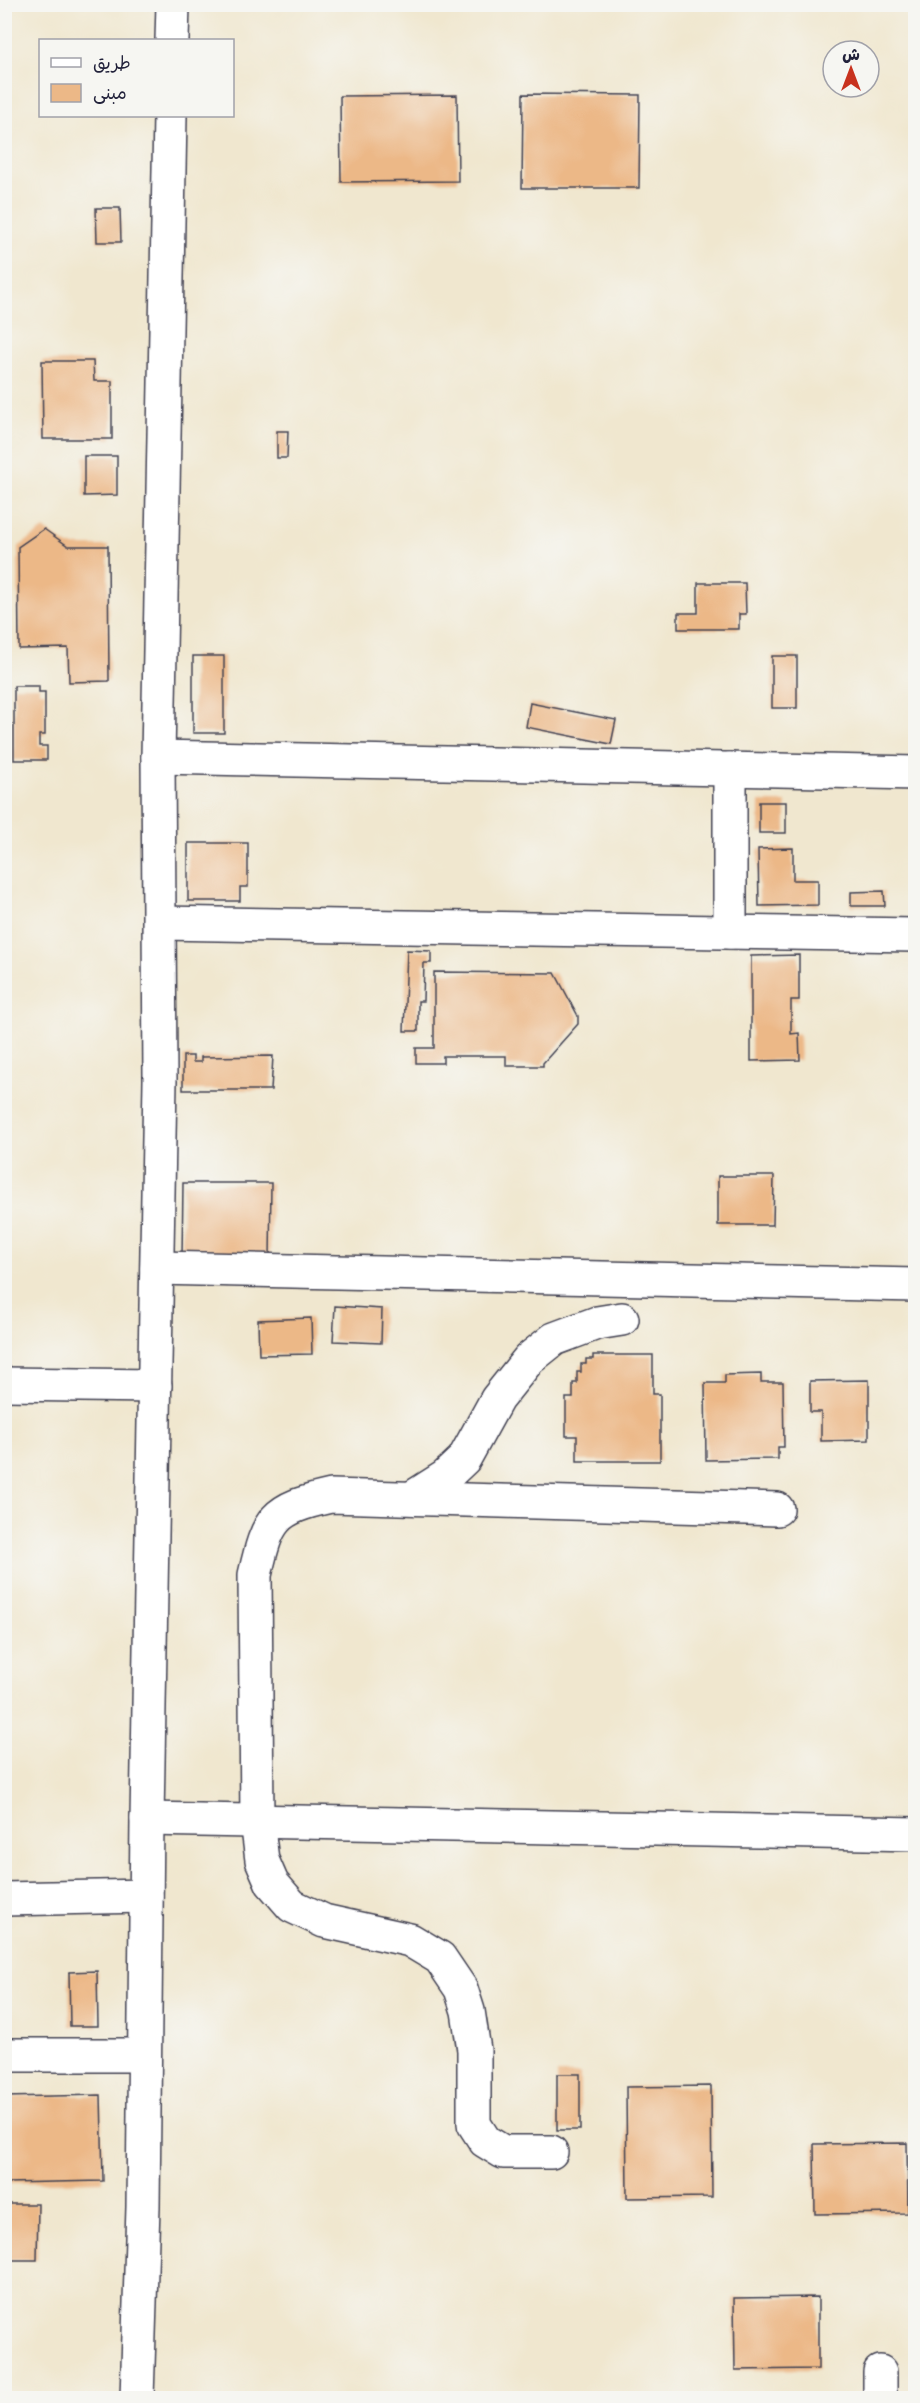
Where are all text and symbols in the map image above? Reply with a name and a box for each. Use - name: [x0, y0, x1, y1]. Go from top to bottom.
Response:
- legend: [39, 39, 234, 117]
- north arrow: [821, 39, 881, 99]
- text: ش: [842, 45, 860, 66]
- text: طريق: [93, 52, 131, 76]
- text: مبنى: [93, 82, 127, 106]

